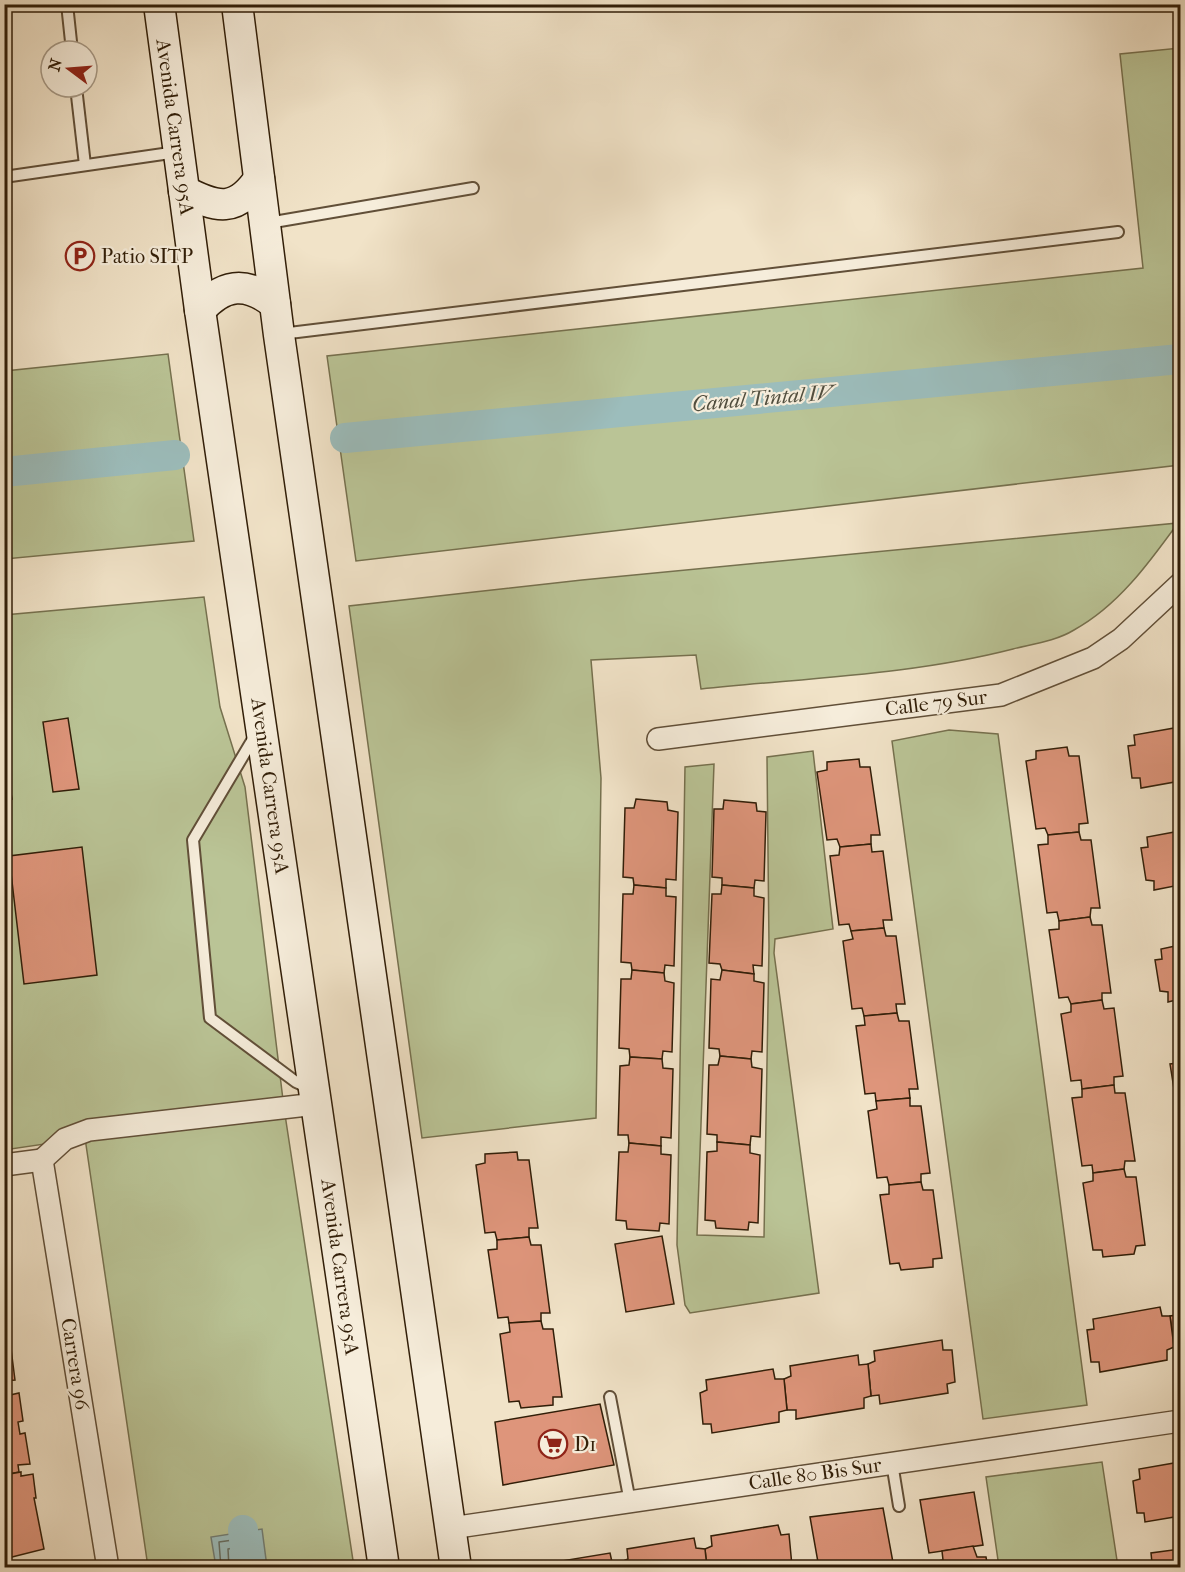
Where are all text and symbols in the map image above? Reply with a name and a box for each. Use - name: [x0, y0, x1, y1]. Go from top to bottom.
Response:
- street label: Avenida Carrera 95A: [151, 37, 199, 217]
- north arrow: [39, 39, 99, 99]
- text: N: [44, 56, 66, 73]
- parking icon: Patio SITP: [64, 240, 96, 272]
- place label: Patio SITP: [101, 245, 193, 268]
- water label: Canal Tintal IV: [691, 380, 839, 416]
- street label: Calle 79 Sur: [884, 685, 989, 721]
- street label: Avenida Carrera 95A: [246, 696, 294, 876]
- street label: Avenida Carrera 95A: [316, 1177, 364, 1357]
- street label: Carrera 96: [56, 1316, 94, 1412]
- supermarket icon: D1: [537, 1428, 569, 1460]
- place label: D1: [574, 1433, 596, 1456]
- street label: Calle 80 Bis Sur: [747, 1453, 883, 1495]

